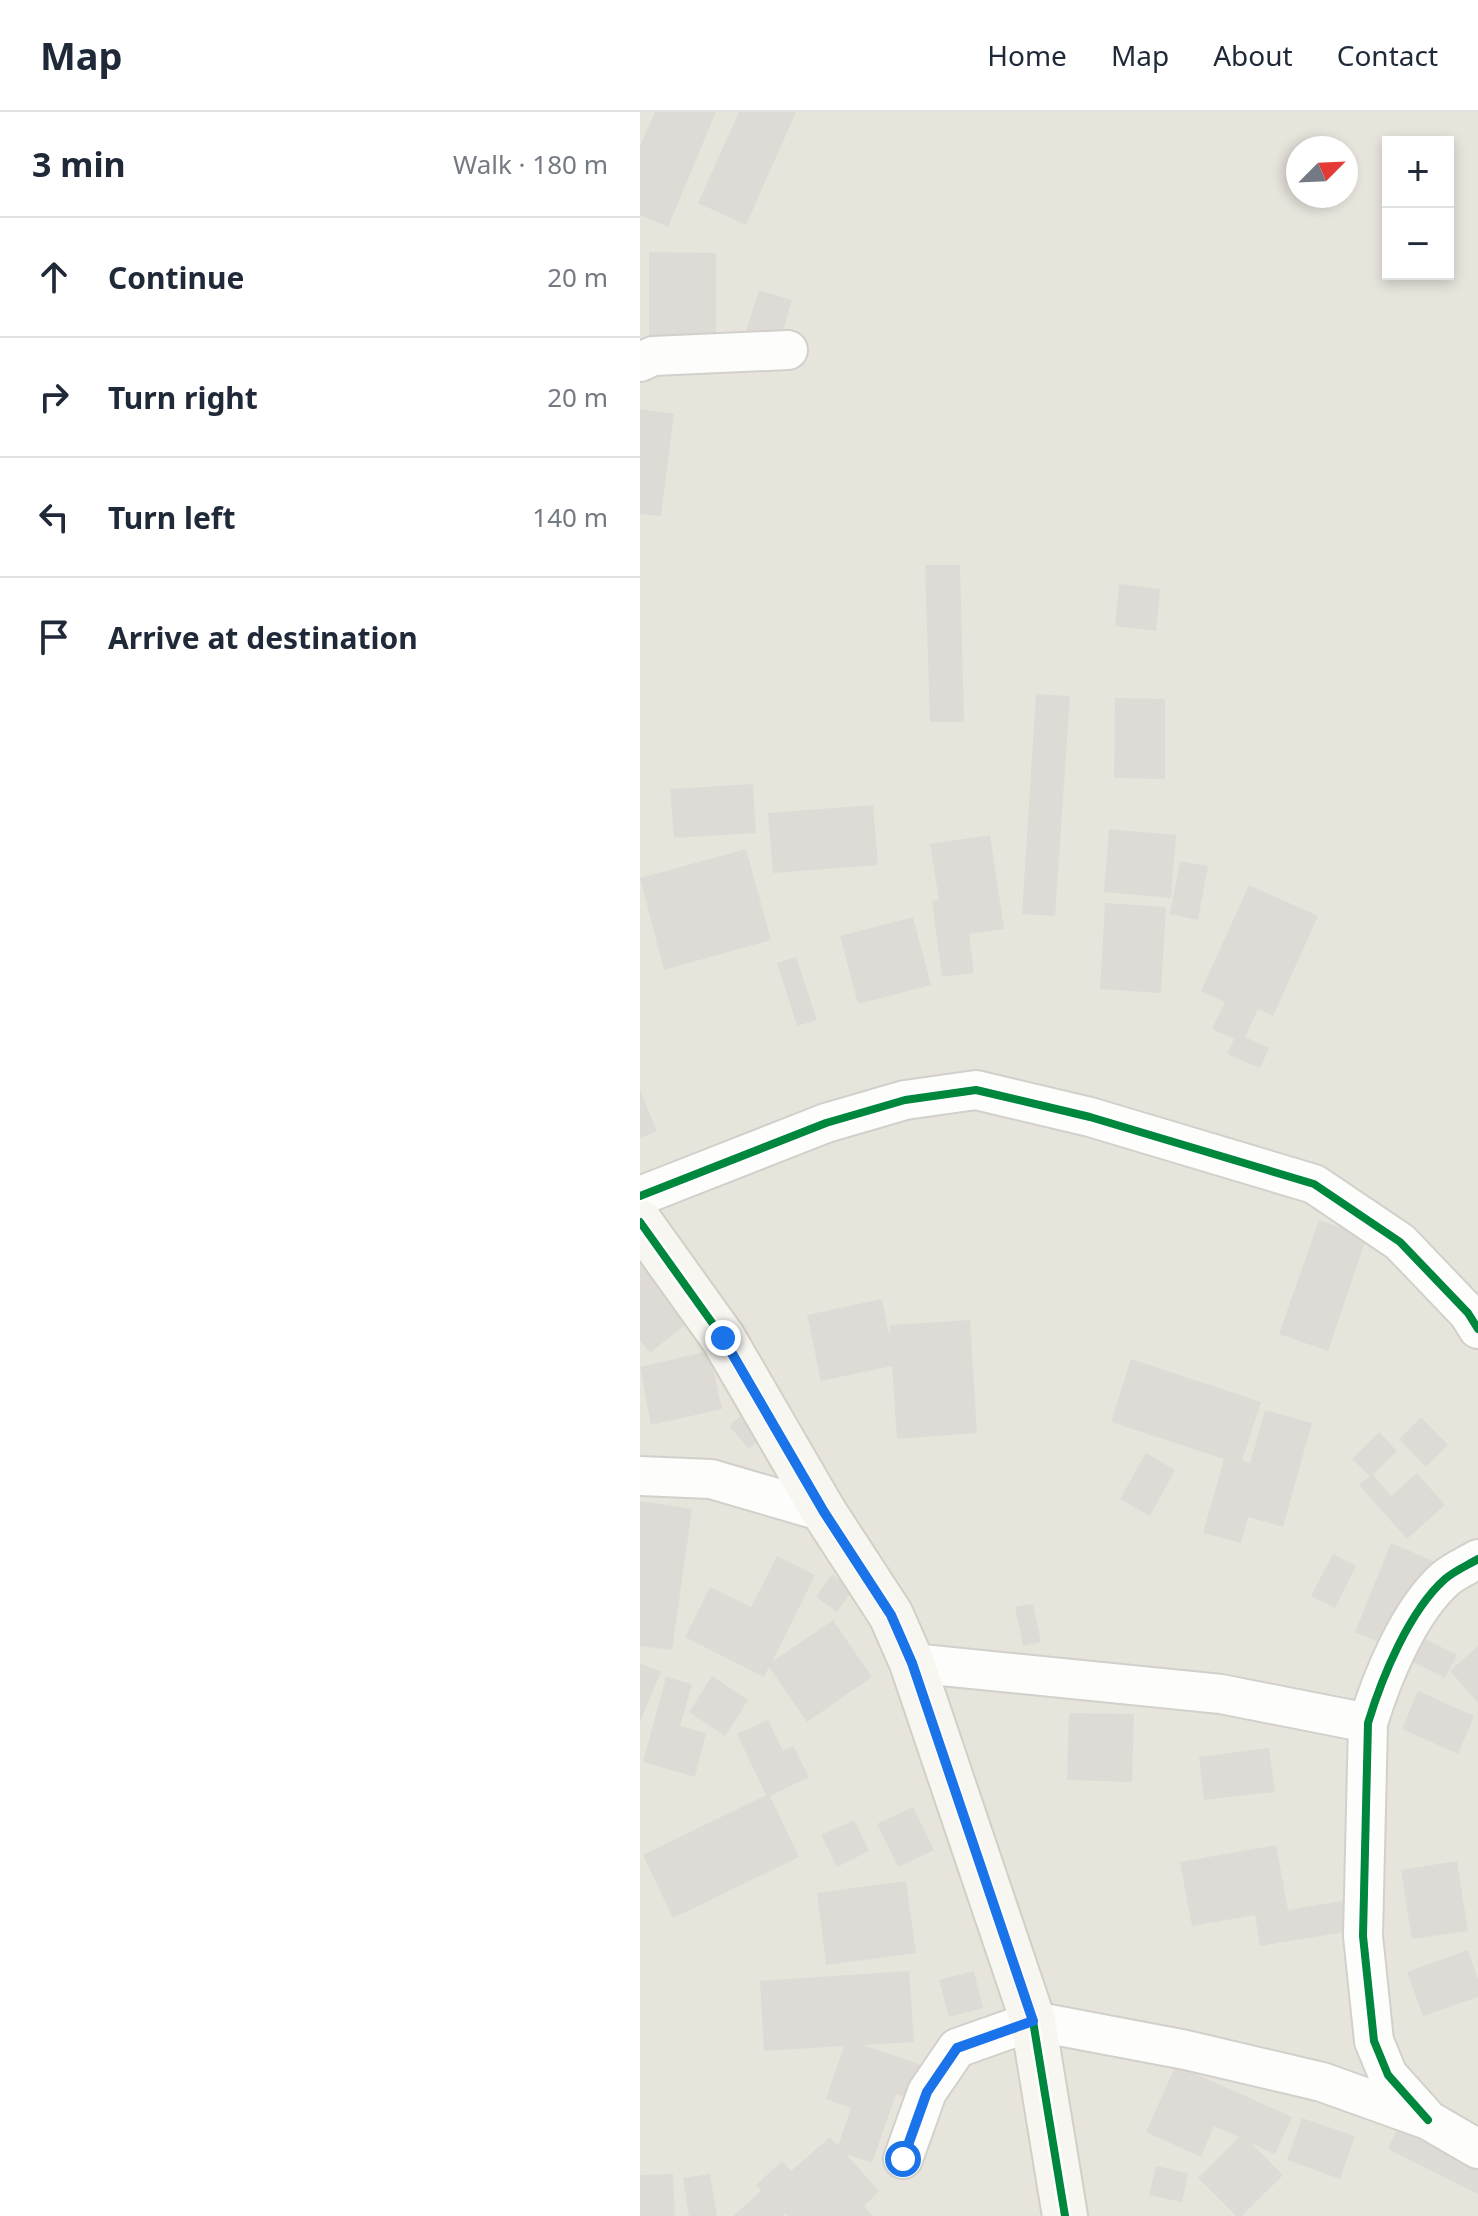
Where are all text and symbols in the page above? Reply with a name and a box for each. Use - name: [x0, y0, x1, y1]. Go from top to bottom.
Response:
- text: Map: [40, 29, 123, 81]
- text: Home: [987, 36, 1067, 74]
- text: Map: [1111, 36, 1169, 74]
- text: About: [1213, 36, 1293, 74]
- text: Contact: [1337, 36, 1438, 74]
- north arrow: [1286, 136, 1358, 208]
- map controls: [1382, 136, 1454, 280]
- button: +: [1382, 136, 1454, 208]
- text: 3 min: [32, 141, 126, 187]
- text: Walk · 180 m: [453, 146, 608, 182]
- button: −: [1382, 208, 1454, 280]
- icon: ahead: [32, 255, 76, 299]
- text: Continue: [108, 257, 244, 298]
- text: 20 m: [547, 259, 608, 295]
- icon: right: [32, 375, 76, 419]
- text: Turn right: [108, 377, 258, 418]
- text: 20 m: [547, 379, 608, 415]
- icon: left: [32, 495, 76, 539]
- text: Turn left: [108, 497, 236, 538]
- text: 140 m: [532, 499, 608, 535]
- icon: arrive: [32, 615, 76, 659]
- text: Arrive at destination: [108, 617, 418, 658]
- route end: [705, 1320, 741, 1356]
- route start: [885, 2141, 921, 2177]

